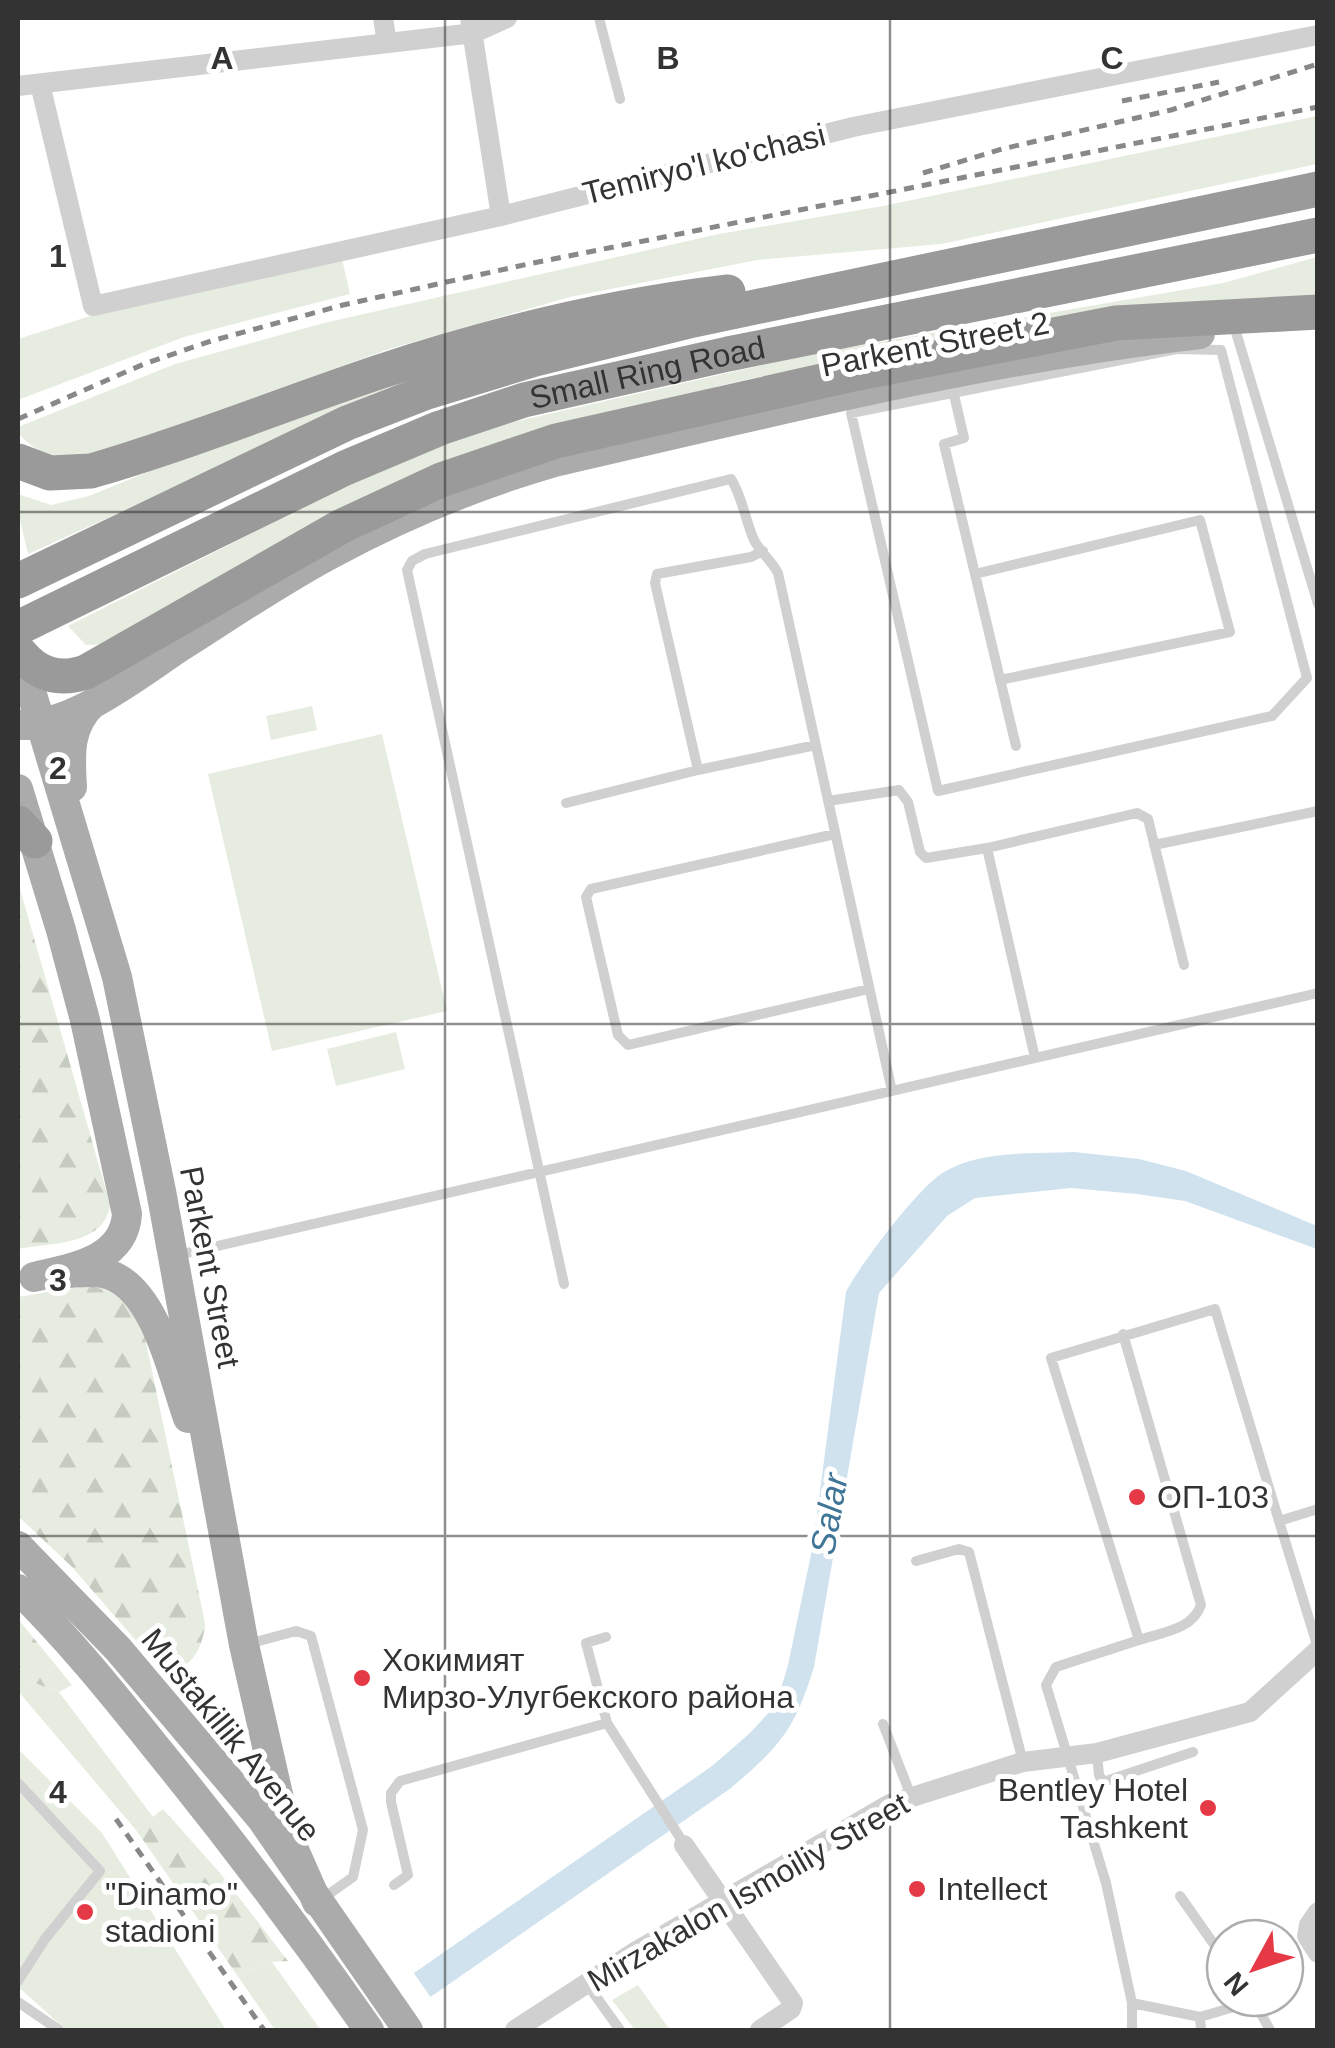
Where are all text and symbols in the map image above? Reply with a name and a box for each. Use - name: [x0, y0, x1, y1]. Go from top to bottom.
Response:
- text: A: [210, 40, 234, 76]
- text: B: [656, 40, 680, 76]
- text: C: [1100, 40, 1124, 76]
- street label: Temiryo'l ko'chasi: [579, 116, 829, 212]
- text: 1: [49, 238, 67, 274]
- street label: Parkent Street 2: [818, 304, 1052, 384]
- street label: Small Ring Road: [526, 329, 768, 416]
- text: 2: [49, 750, 67, 786]
- street label: Parkent Street: [173, 1163, 247, 1371]
- text: 3: [49, 1262, 67, 1298]
- water label: Salar: [802, 1469, 855, 1558]
- place label: ОП-103: [1157, 1479, 1269, 1515]
- marker: ОП-103: [1126, 1486, 1148, 1508]
- street label: Mustakillik Avenue: [134, 1622, 328, 1848]
- place label: Хокимият Мирзо-Улугбекского района: [382, 1642, 794, 1715]
- marker: Хокимият Мирзо-Улугбекского района: [351, 1667, 373, 1689]
- place label: Bentley Hotel Tashkent: [998, 1772, 1188, 1845]
- text: 4: [49, 1774, 67, 1810]
- street label: Mirzakalon Ismoiliy Street: [581, 1785, 915, 1999]
- marker: Bentley Hotel Tashkent: [1197, 1797, 1219, 1819]
- place label: Intellect: [937, 1871, 1047, 1907]
- place label: "Dinamo" stadioni: [105, 1876, 238, 1949]
- marker: Intellect: [906, 1878, 928, 1900]
- marker: "Dinamo" stadioni: [74, 1901, 96, 1923]
- north arrow: [1205, 1918, 1305, 2018]
- text: N: [1218, 1966, 1255, 2001]

